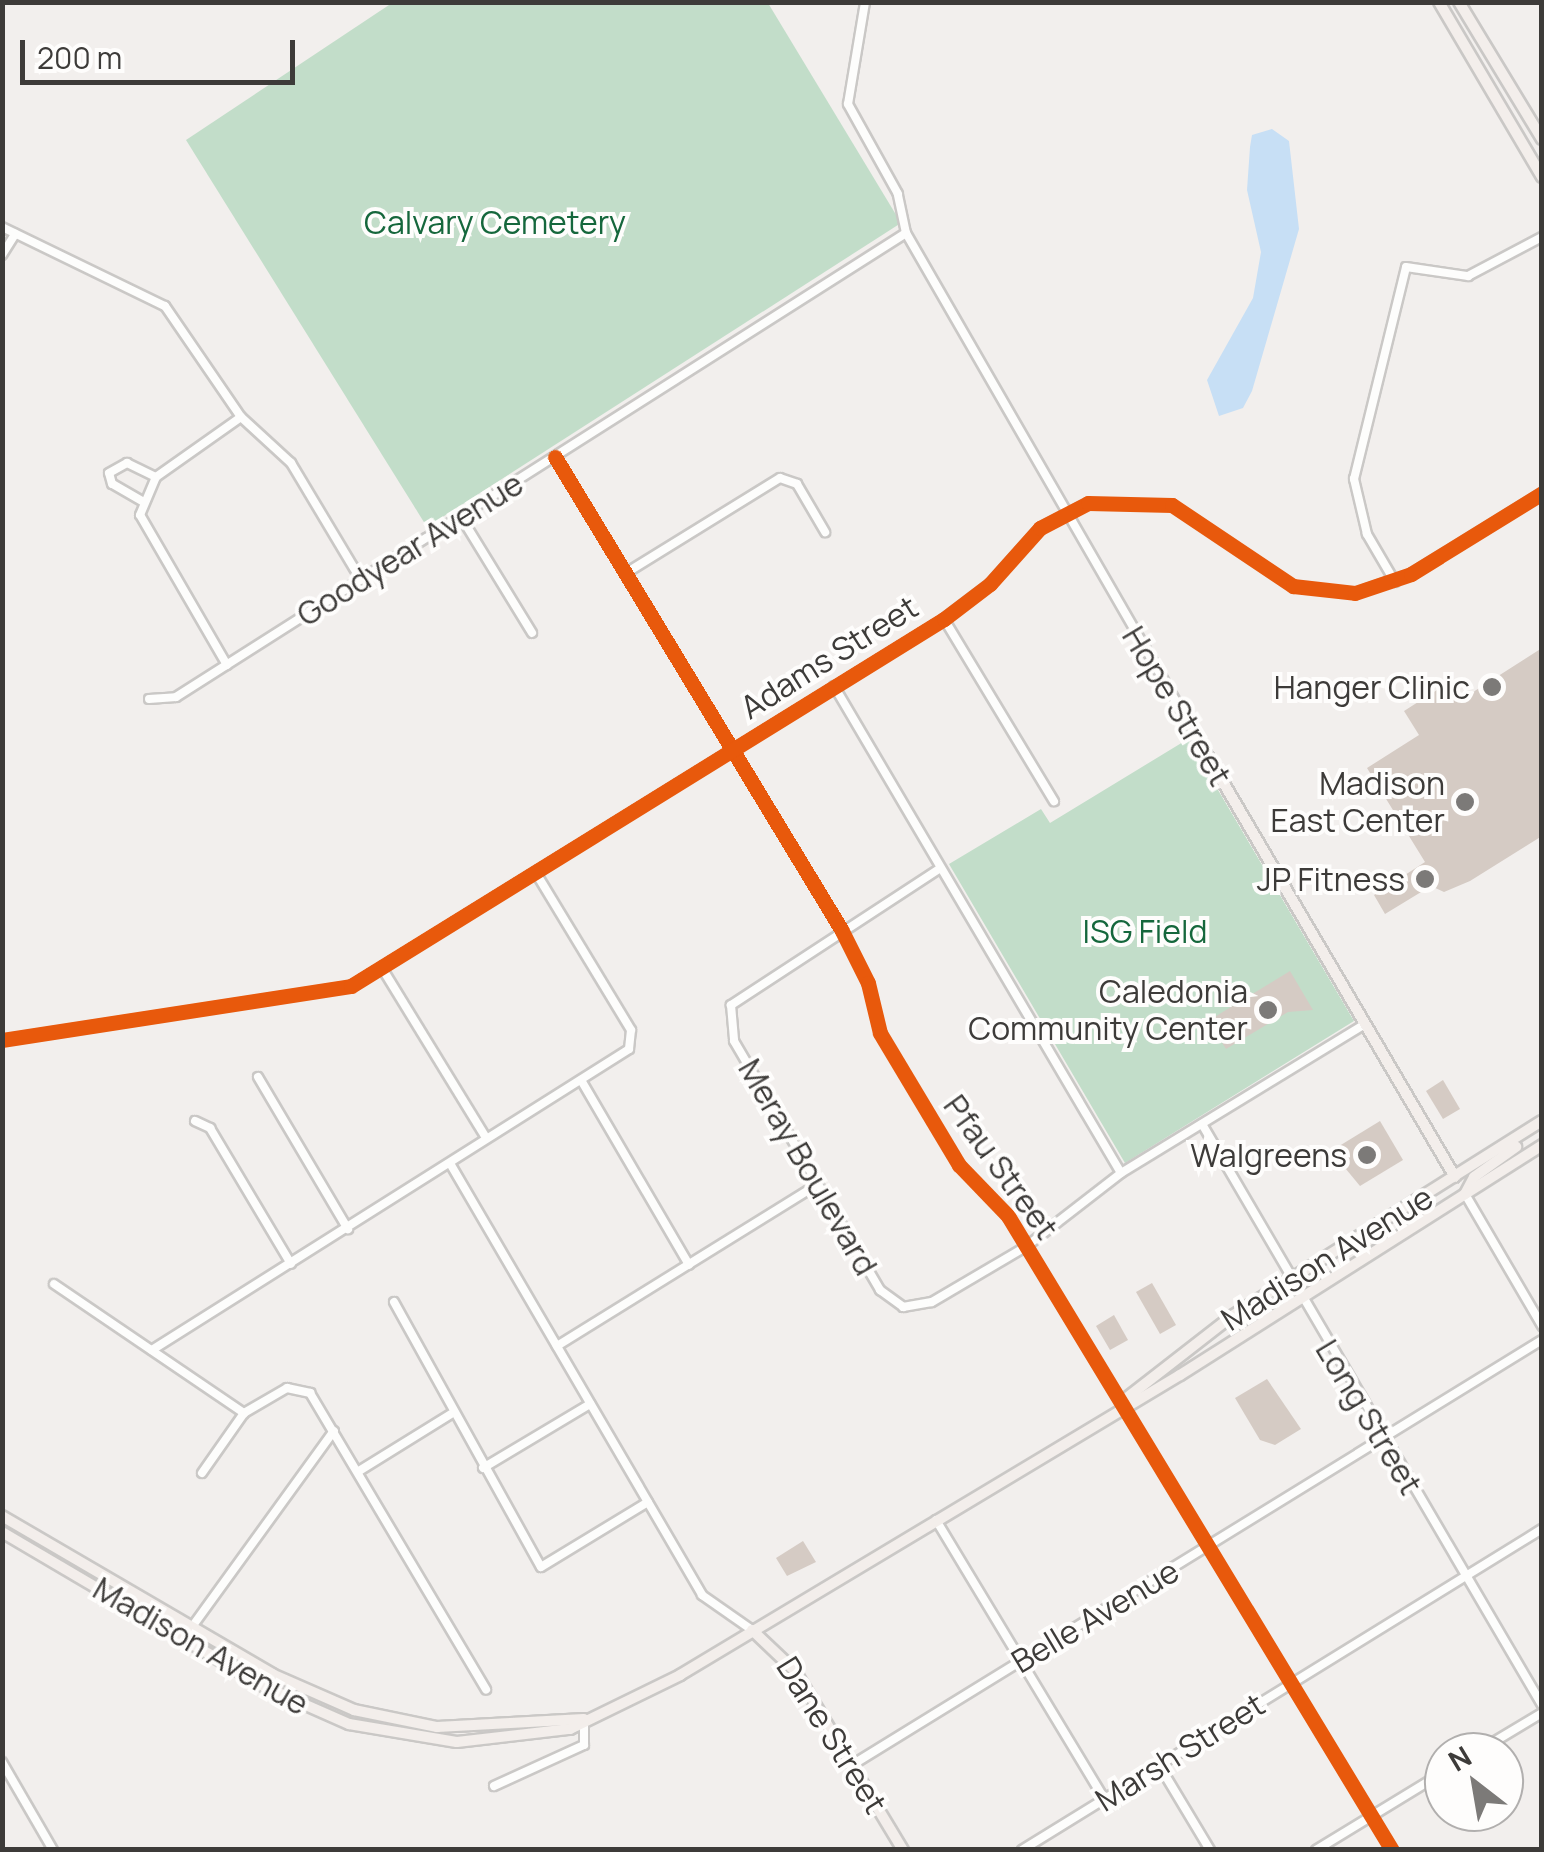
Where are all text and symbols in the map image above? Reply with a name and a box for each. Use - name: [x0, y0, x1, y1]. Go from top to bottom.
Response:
- scale bar: [25, 20, 300, 82]
- text: 200 m: [37, 37, 122, 78]
- park label: Calvary Cemetery: [364, 203, 626, 241]
- street label: Goodyear Avenue: [290, 464, 530, 634]
- street label: Adams Street: [733, 587, 925, 727]
- street label: Hope Street: [1114, 619, 1240, 793]
- place label: Hanger Clinic: [1274, 668, 1470, 706]
- marker: Hanger Clinic: [1479, 674, 1505, 700]
- place label: Madison East Center: [1270, 765, 1445, 840]
- marker: Madison East Center: [1454, 791, 1476, 813]
- place label: JP Fitness: [1257, 860, 1405, 898]
- marker: JP Fitness: [1414, 868, 1436, 890]
- park label: ISG Field: [1083, 912, 1207, 950]
- place label: Caledonia Community Center: [968, 973, 1248, 1048]
- marker: Caledonia Community Center: [1257, 999, 1279, 1021]
- street label: Meray Boulevard: [731, 1052, 885, 1282]
- street label: Pfau Street: [936, 1087, 1066, 1247]
- place label: Walgreens: [1190, 1136, 1347, 1174]
- marker: Walgreens: [1356, 1144, 1378, 1166]
- street label: Madison Avenue: [1214, 1178, 1440, 1338]
- street label: Long Street: [1308, 1333, 1430, 1501]
- street label: Belle Avenue: [1005, 1551, 1185, 1681]
- street label: Madison Avenue: [87, 1569, 315, 1723]
- street label: Dane Street: [769, 1650, 895, 1820]
- street label: Marsh Street: [1089, 1685, 1271, 1819]
- north arrow: [1424, 1732, 1524, 1832]
- text: N: [1441, 1737, 1478, 1779]

